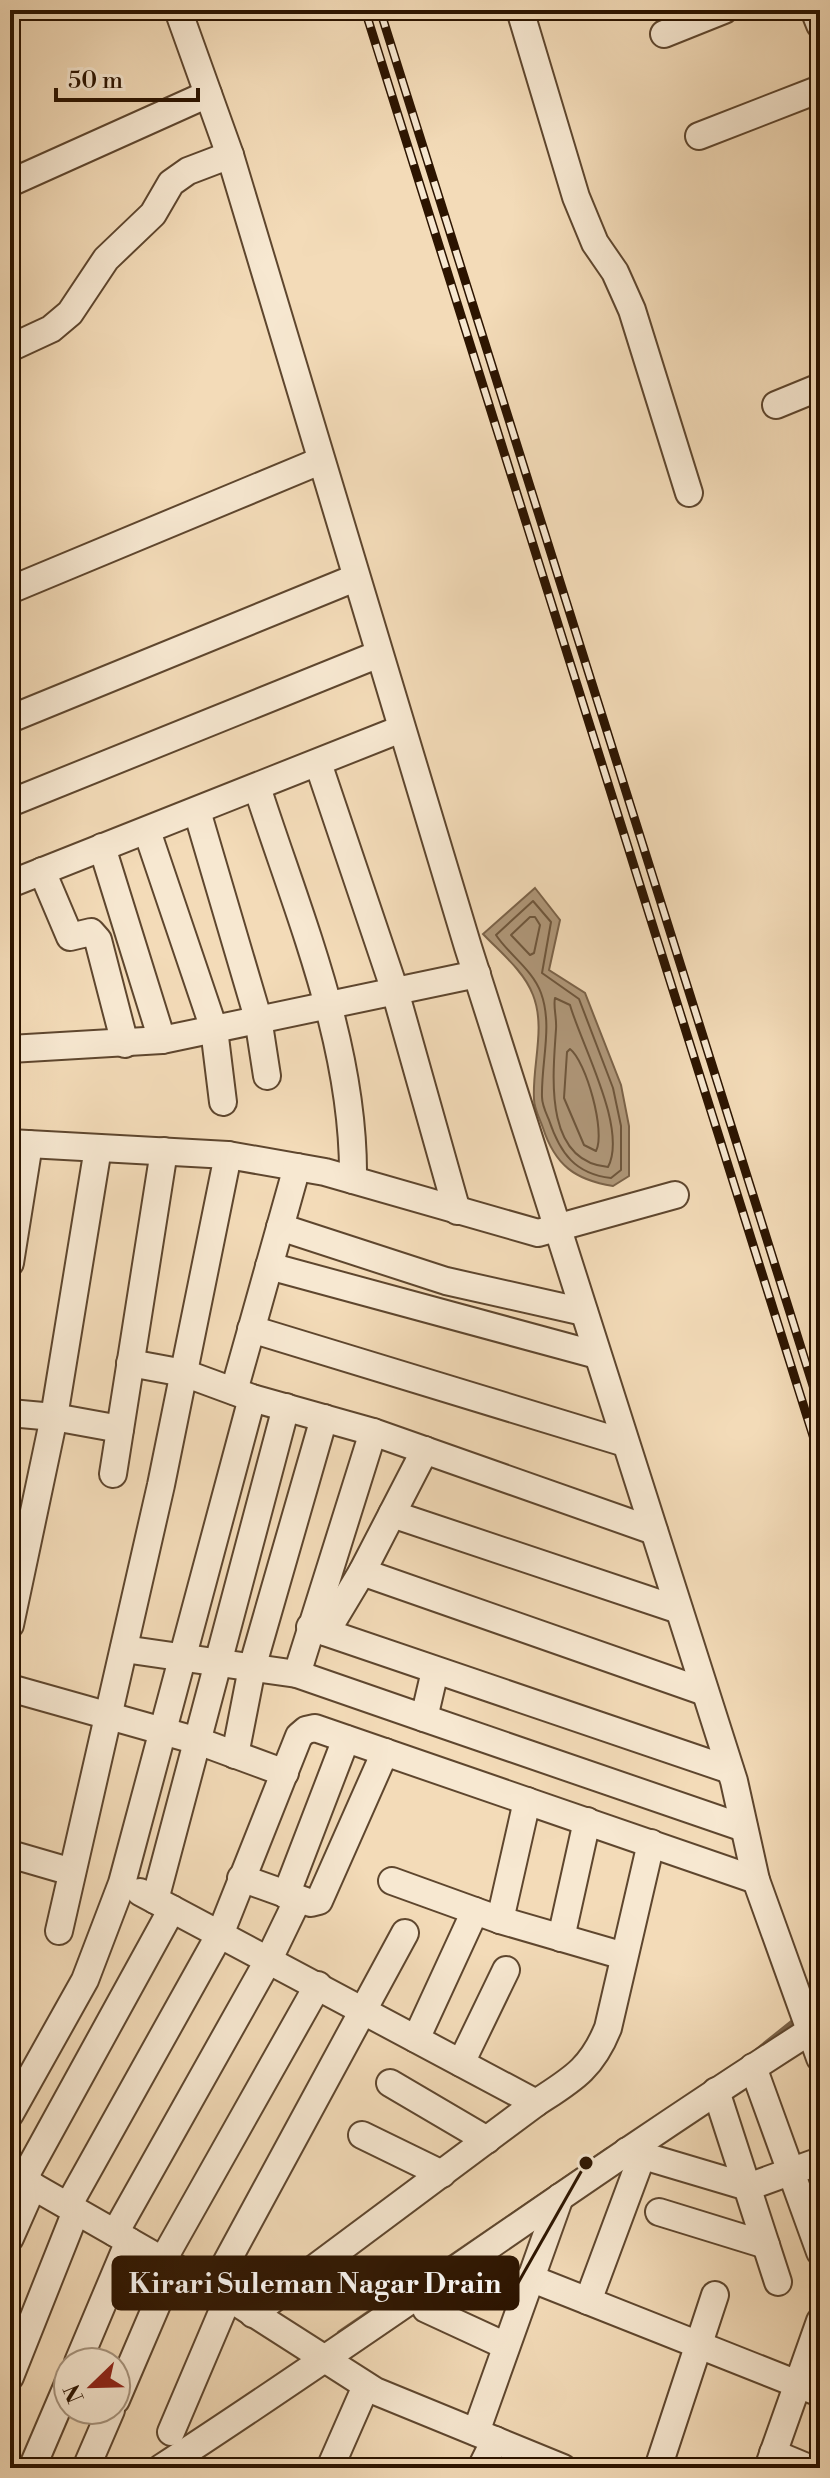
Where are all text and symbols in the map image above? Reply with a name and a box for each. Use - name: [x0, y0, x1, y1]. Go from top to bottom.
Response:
- scale bar: [56, 52, 198, 102]
- text: 50 m: [68, 66, 123, 96]
- callout: Kirari Suleman Nagar Drain: [113, 2257, 518, 2309]
- text: Kirari Suleman Nagar Drain: [129, 2267, 501, 2302]
- north arrow: [52, 2346, 132, 2426]
- text: N: [59, 2379, 91, 2407]

